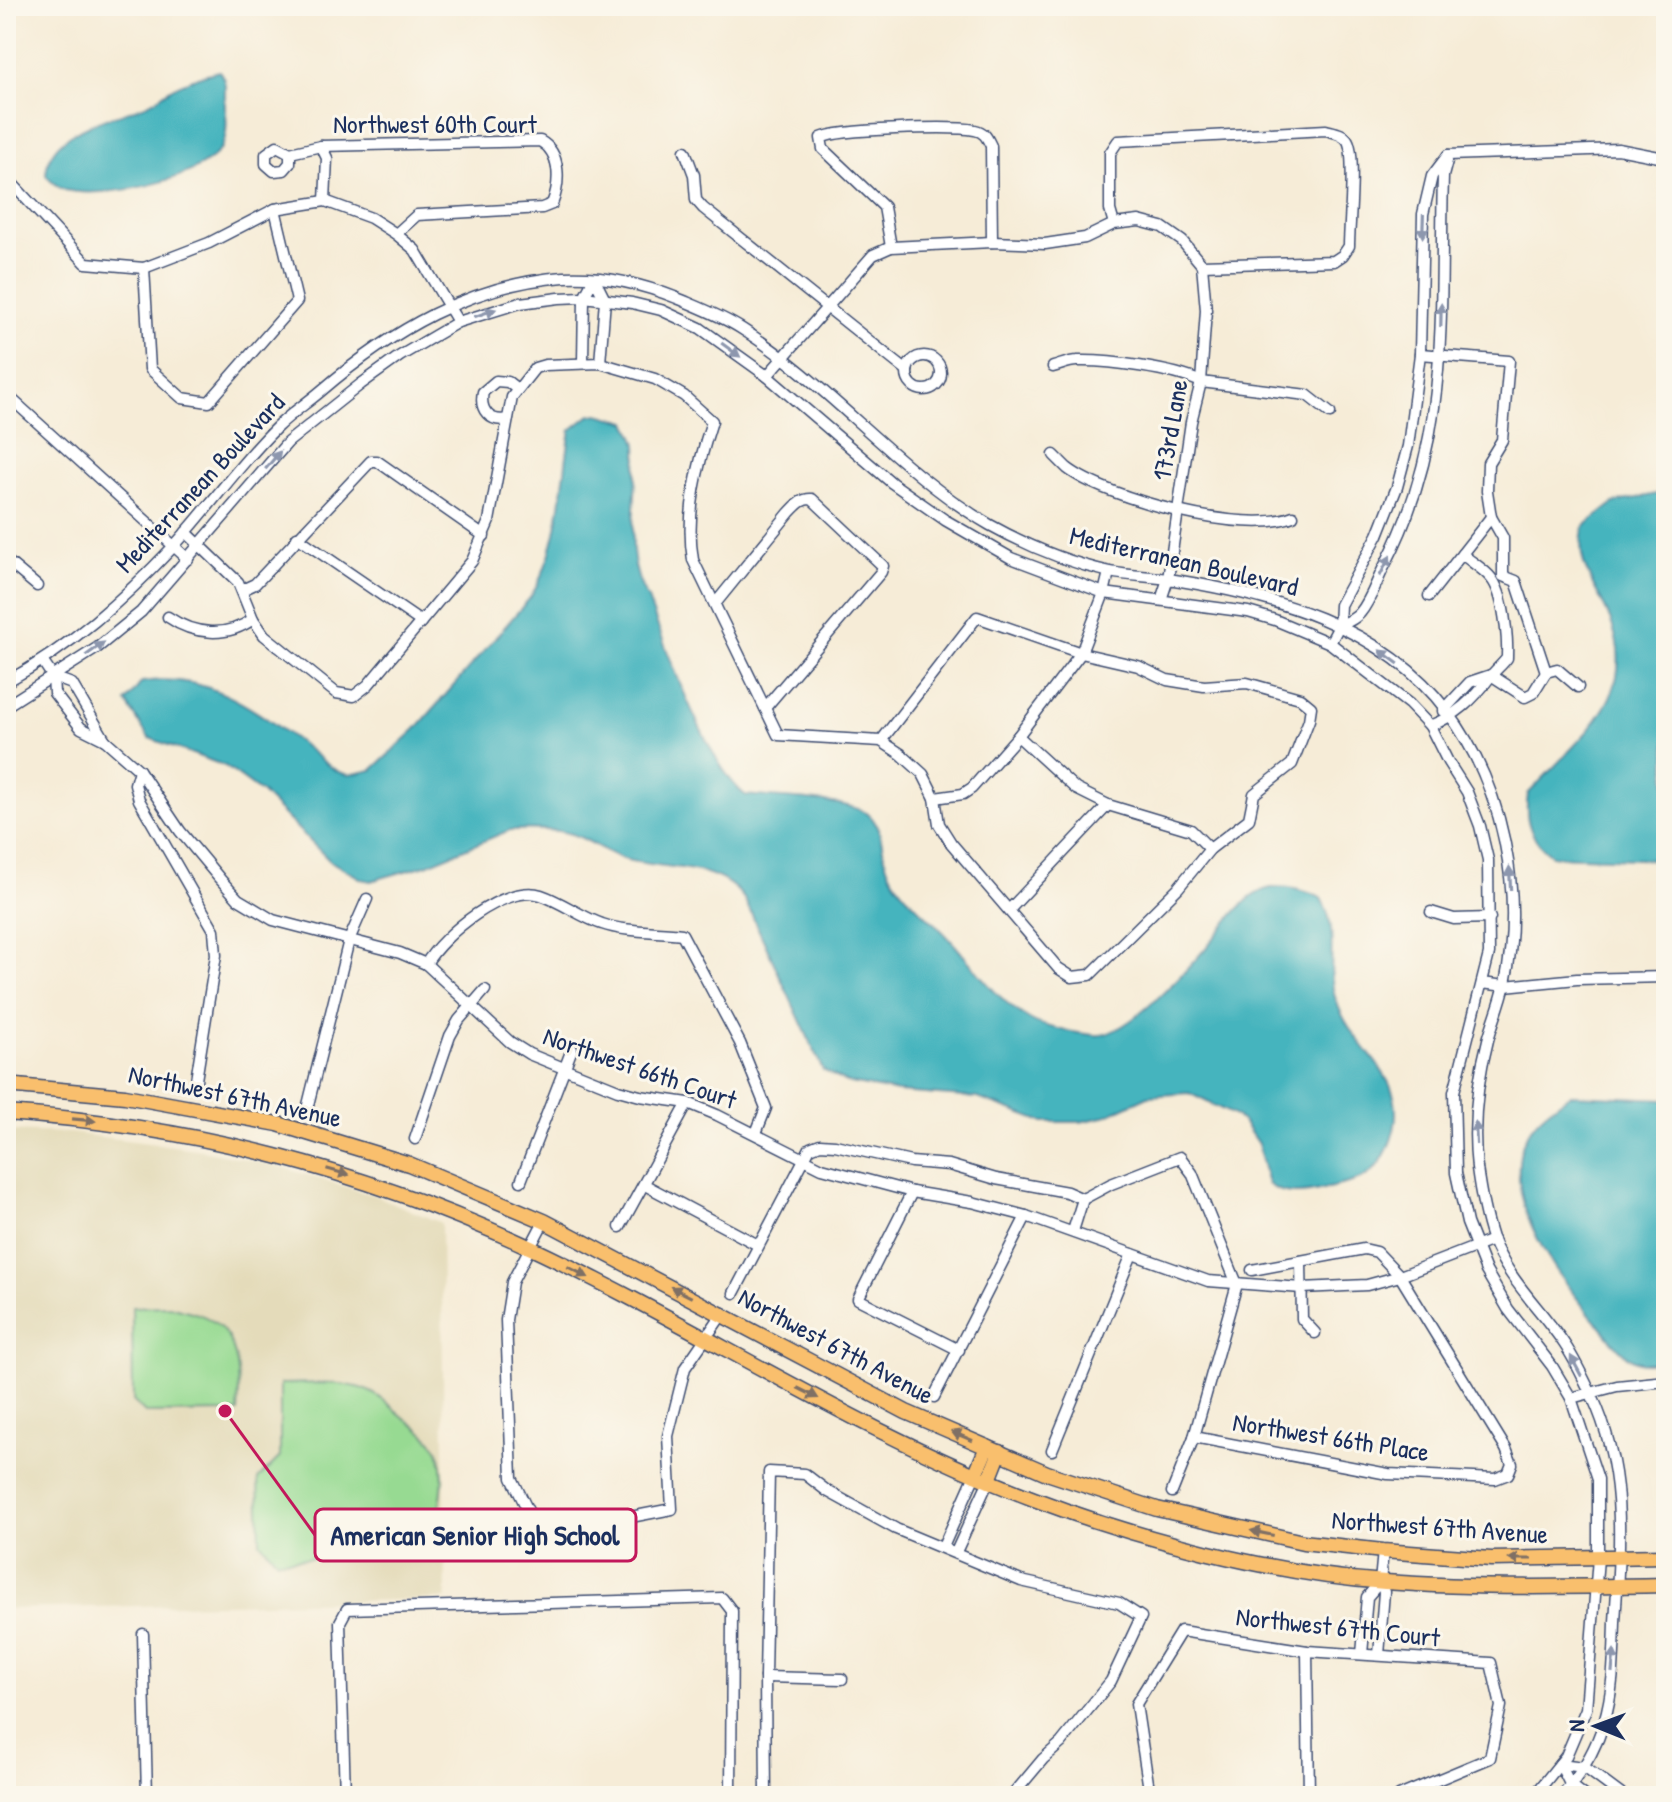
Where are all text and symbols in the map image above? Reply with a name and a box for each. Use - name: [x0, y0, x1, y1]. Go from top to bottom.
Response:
- street label: Northwest 60th Court: [333, 106, 538, 141]
- one-way arrow: [1416, 214, 1429, 240]
- one-way arrow: [1435, 302, 1447, 327]
- one-way arrow: [473, 306, 497, 319]
- one-way arrow: [720, 342, 741, 357]
- street label: 173rd Lane: [1143, 377, 1196, 483]
- street label: Mediterranean Boulevard: [107, 385, 292, 580]
- one-way arrow: [264, 451, 281, 471]
- street label: Mediterranean Boulevard: [1066, 517, 1302, 604]
- one-way arrow: [1378, 554, 1391, 577]
- one-way arrow: [85, 641, 105, 657]
- one-way arrow: [1378, 649, 1400, 665]
- one-way arrow: [1504, 865, 1517, 890]
- street label: Northwest 66th Court: [539, 1018, 742, 1117]
- street label: Northwest 67th Avenue: [126, 1056, 345, 1135]
- one-way arrow: [72, 1113, 97, 1126]
- one-way arrow: [1469, 1120, 1482, 1145]
- one-way arrow: [325, 1167, 350, 1179]
- one-way arrow: [566, 1265, 589, 1278]
- street label: Northwest 67th Avenue: [732, 1279, 940, 1412]
- one-way arrow: [670, 1285, 693, 1299]
- one-way arrow: [1570, 1355, 1584, 1377]
- one-way arrow: [796, 1386, 819, 1399]
- street label: Northwest 66th Place: [1230, 1404, 1432, 1469]
- one-way arrow: [950, 1430, 974, 1443]
- street label: Northwest 67th Avenue: [1331, 1501, 1549, 1552]
- callout: American Senior High School: [315, 1509, 636, 1561]
- text: American Senior High School: [331, 1516, 620, 1555]
- one-way arrow: [1249, 1526, 1274, 1539]
- one-way arrow: [1507, 1553, 1532, 1565]
- street label: Northwest 67th Court: [1234, 1598, 1443, 1655]
- one-way arrow: [1606, 1648, 1619, 1673]
- north arrow: [1556, 1686, 1636, 1766]
- text: N: [1561, 1719, 1591, 1732]

